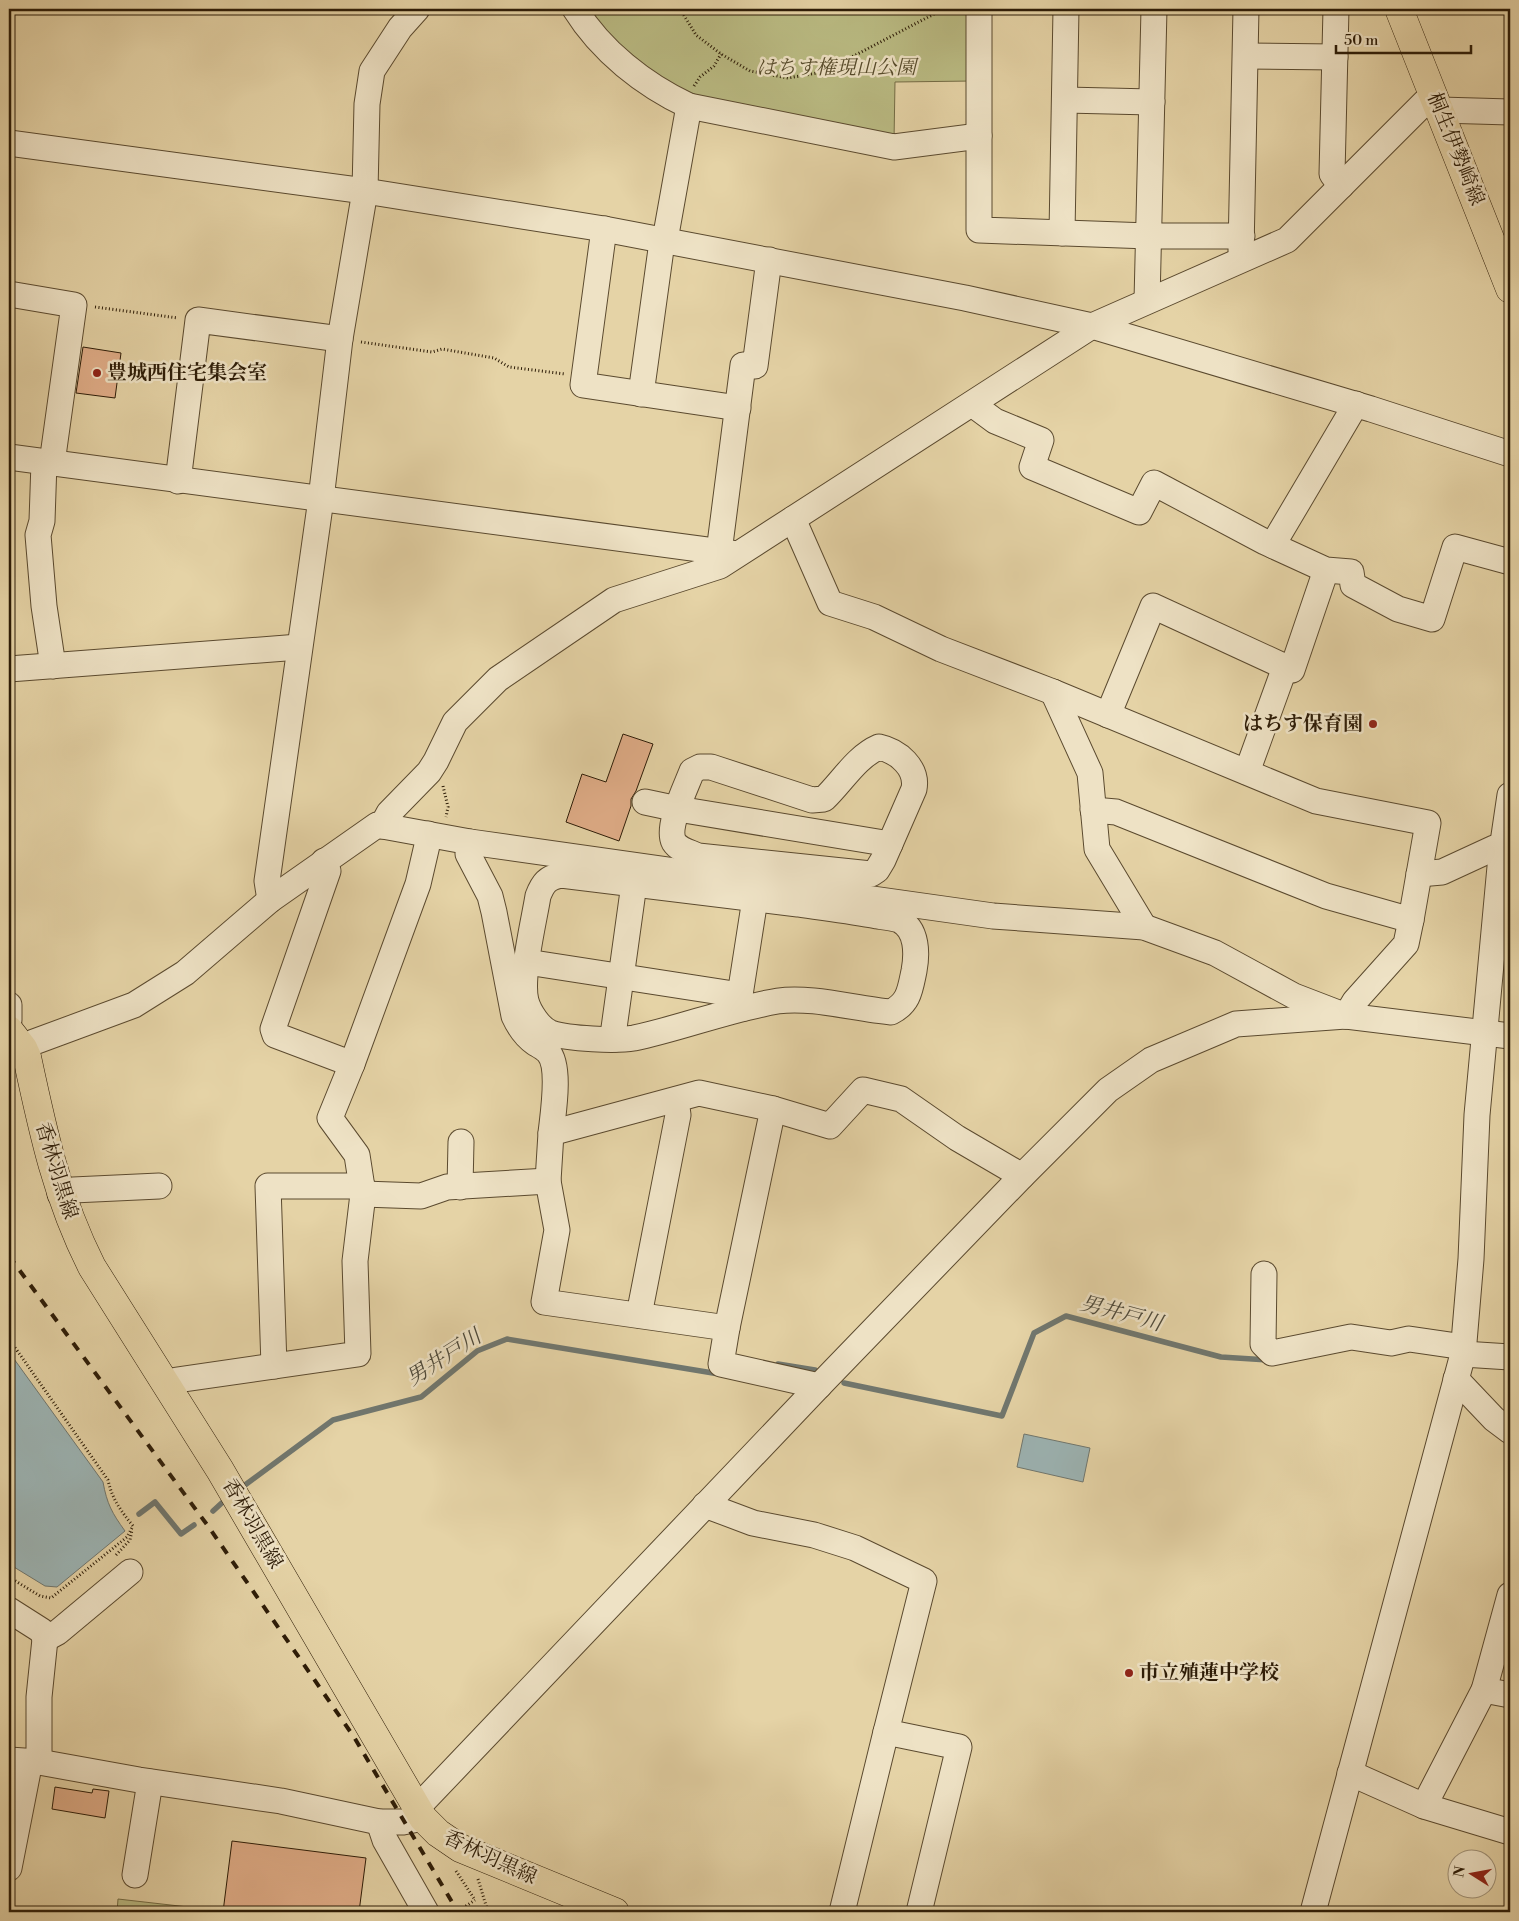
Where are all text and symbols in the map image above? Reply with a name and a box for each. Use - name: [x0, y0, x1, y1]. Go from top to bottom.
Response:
- scale bar: [1336, 22, 1472, 54]
- text: 50 m: [1344, 31, 1378, 50]
- park label: はちす権現山公園: [756, 56, 919, 81]
- street label: 桐生伊勢崎線: [1421, 89, 1489, 209]
- place label: 豊城西住宅集会室: [107, 361, 267, 386]
- marker: 豊城西住宅集会室: [91, 367, 103, 379]
- place label: はちす保育園: [1243, 712, 1363, 737]
- marker: はちす保育園: [1367, 718, 1379, 730]
- street label: 香林羽黒線: [29, 1120, 83, 1222]
- water label: 男井戸川: [1077, 1291, 1167, 1338]
- water label: 男井戸川: [402, 1323, 488, 1392]
- street label: 香林羽黒線: [216, 1474, 288, 1574]
- place label: 市立殖蓮中学校: [1139, 1661, 1279, 1686]
- marker: 市立殖蓮中学校: [1123, 1667, 1135, 1679]
- street label: 香林羽黒線: [439, 1826, 541, 1890]
- north arrow: [1446, 1848, 1496, 1898]
- text: N: [1450, 1865, 1470, 1879]

